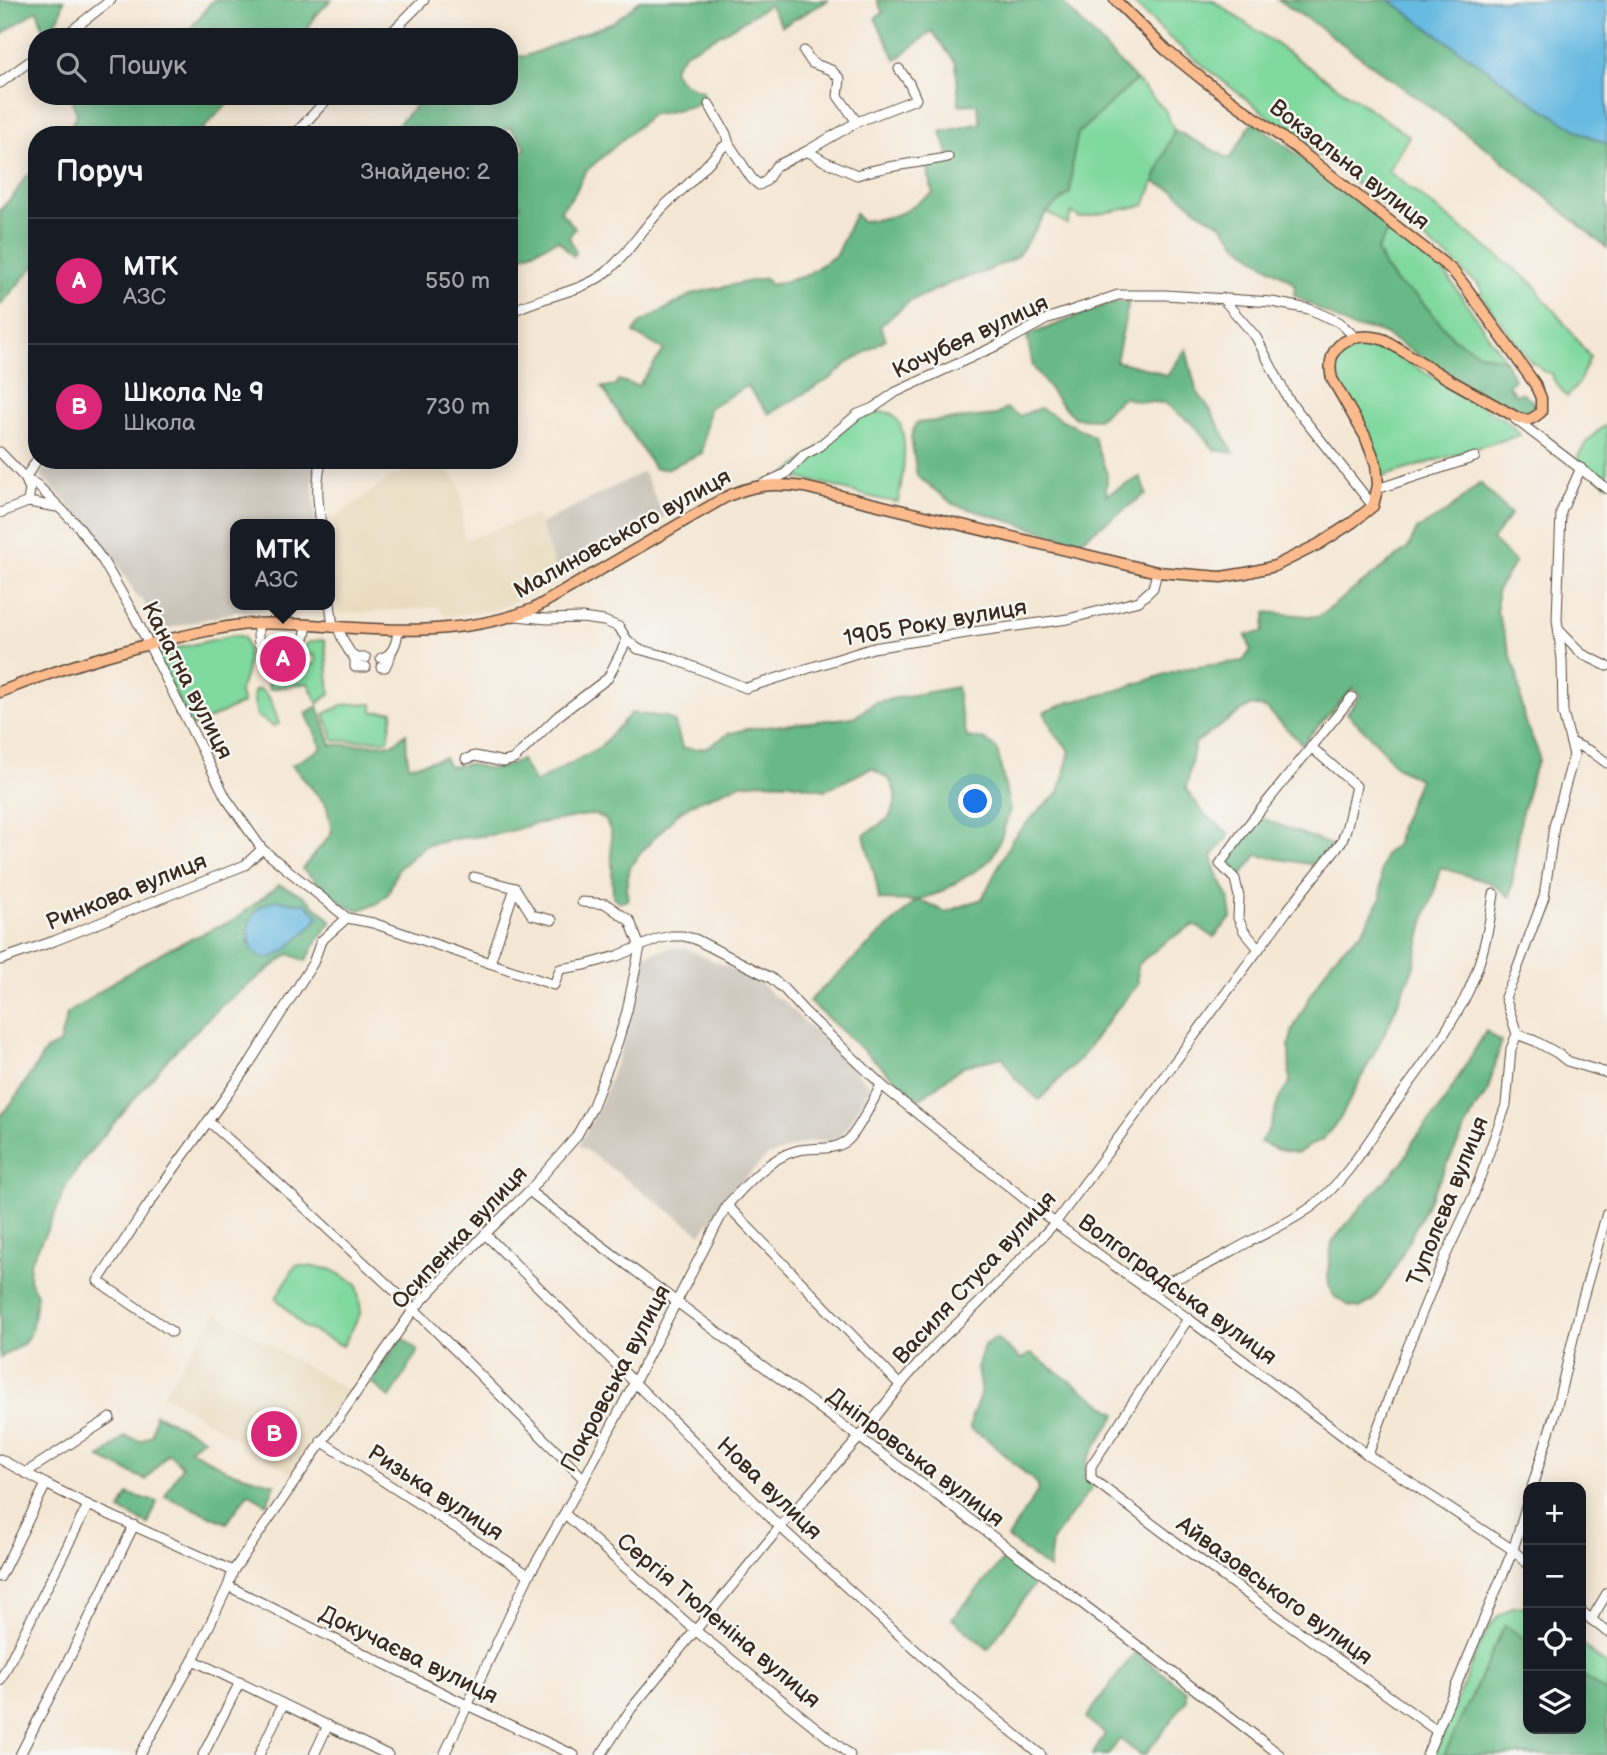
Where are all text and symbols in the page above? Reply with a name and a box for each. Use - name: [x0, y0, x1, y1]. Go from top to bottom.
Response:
- search box: [28, 28, 518, 105]
- icon: search: [52, 48, 90, 86]
- text: Пошук: [108, 51, 187, 82]
- street label: Вокзальна вулиця: [1264, 94, 1435, 236]
- text: Поруч: [56, 154, 144, 190]
- text: Знайдено: 2: [361, 158, 490, 186]
- text: МТК: [123, 252, 178, 283]
- text: A: [72, 267, 86, 295]
- text: 550 m: [425, 267, 490, 295]
- text: АЗС: [123, 283, 166, 311]
- street label: Кочубея вулиця: [888, 289, 1053, 385]
- text: Школа № 9: [123, 378, 264, 409]
- text: B: [71, 393, 87, 421]
- text: 730 m: [426, 393, 490, 421]
- text: Школа: [123, 409, 196, 437]
- street label: Малиновського вулиця: [509, 463, 736, 605]
- popup: [230, 519, 335, 610]
- text: МТК: [255, 535, 310, 566]
- text: АЗС: [255, 566, 298, 594]
- street label: 1905 Року вулиця: [841, 593, 1029, 653]
- street label: Канатна вулиця: [135, 597, 239, 764]
- pin: A: [260, 633, 306, 685]
- your location: [958, 784, 992, 818]
- street label: Ринкова вулиця: [42, 847, 211, 937]
- street label: Туполєва вулиця: [1401, 1112, 1495, 1290]
- street label: Осипенка вулиця: [386, 1160, 534, 1315]
- street label: Василя Стуса вулиця: [887, 1185, 1062, 1370]
- street label: Волгоградська вулиця: [1073, 1208, 1282, 1371]
- street label: Покровська вулиця: [555, 1280, 677, 1477]
- street label: Дніпровська вулиця: [821, 1382, 1009, 1534]
- pin: B: [251, 1408, 297, 1460]
- street label: Нова вулиця: [711, 1431, 828, 1546]
- street label: Ризька вулиця: [362, 1439, 509, 1547]
- map controls: [1523, 1482, 1586, 1734]
- button: +: [1523, 1482, 1586, 1545]
- street label: Айвазовського вулиця: [1170, 1510, 1378, 1671]
- street label: Сергія Тюленіна вулиця: [611, 1527, 826, 1714]
- button: −: [1523, 1545, 1586, 1608]
- street label: Докучаєва вулиця: [315, 1600, 502, 1710]
- button: locate: [1523, 1608, 1586, 1671]
- button: layers: [1523, 1671, 1586, 1734]

